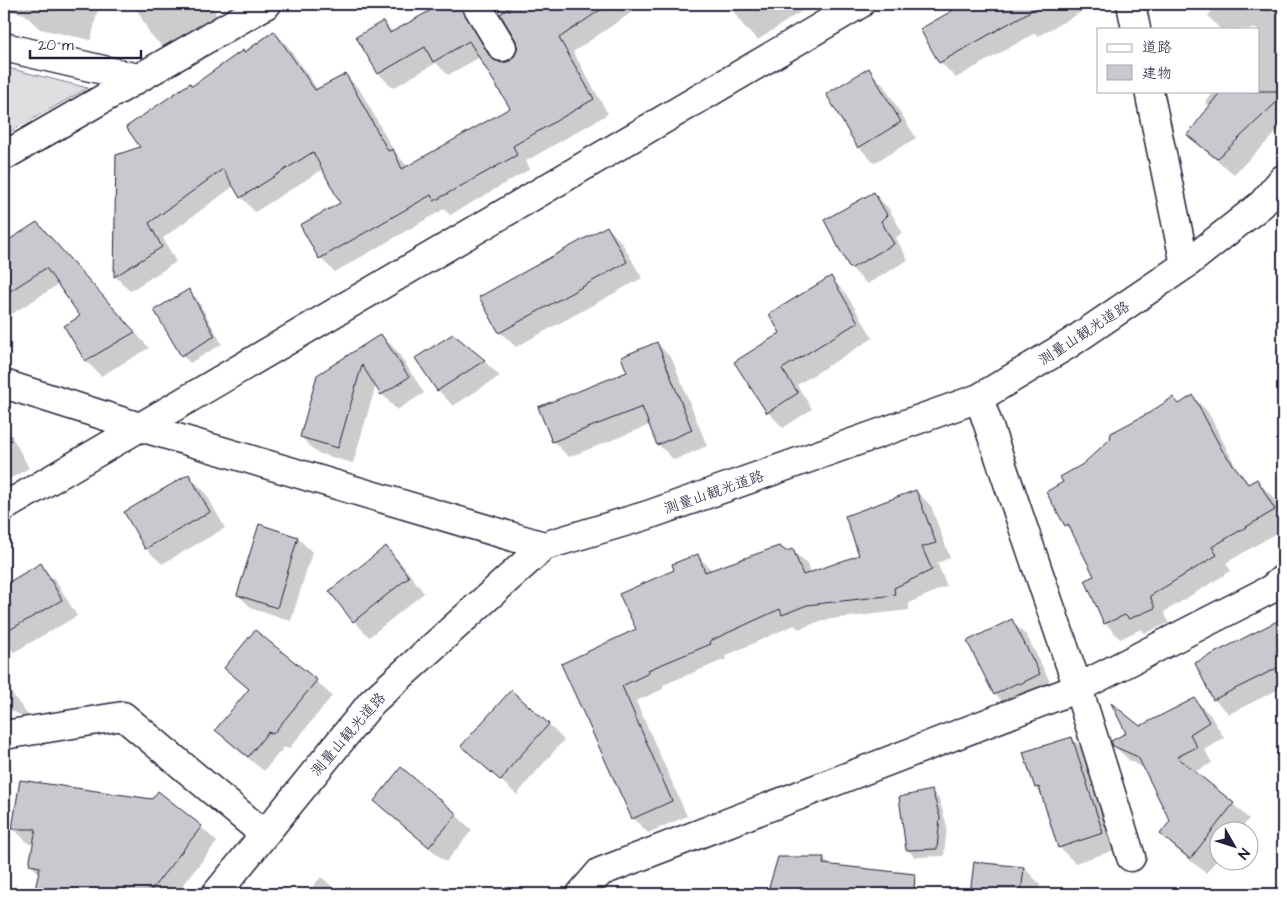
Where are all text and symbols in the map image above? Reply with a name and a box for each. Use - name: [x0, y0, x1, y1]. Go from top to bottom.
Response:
- scale bar: [30, 28, 141, 60]
- legend: [1097, 28, 1260, 92]
- text: 20 m: [38, 35, 74, 56]
- text: 道路: [1142, 37, 1172, 58]
- text: 建物: [1142, 63, 1172, 84]
- street label: 測量山観光道路: [1035, 296, 1134, 371]
- street label: 測量山観光道路: [661, 465, 767, 519]
- street label: 測量山観光道路: [306, 688, 391, 781]
- north arrow: [1210, 820, 1260, 870]
- text: N: [1233, 844, 1254, 863]

